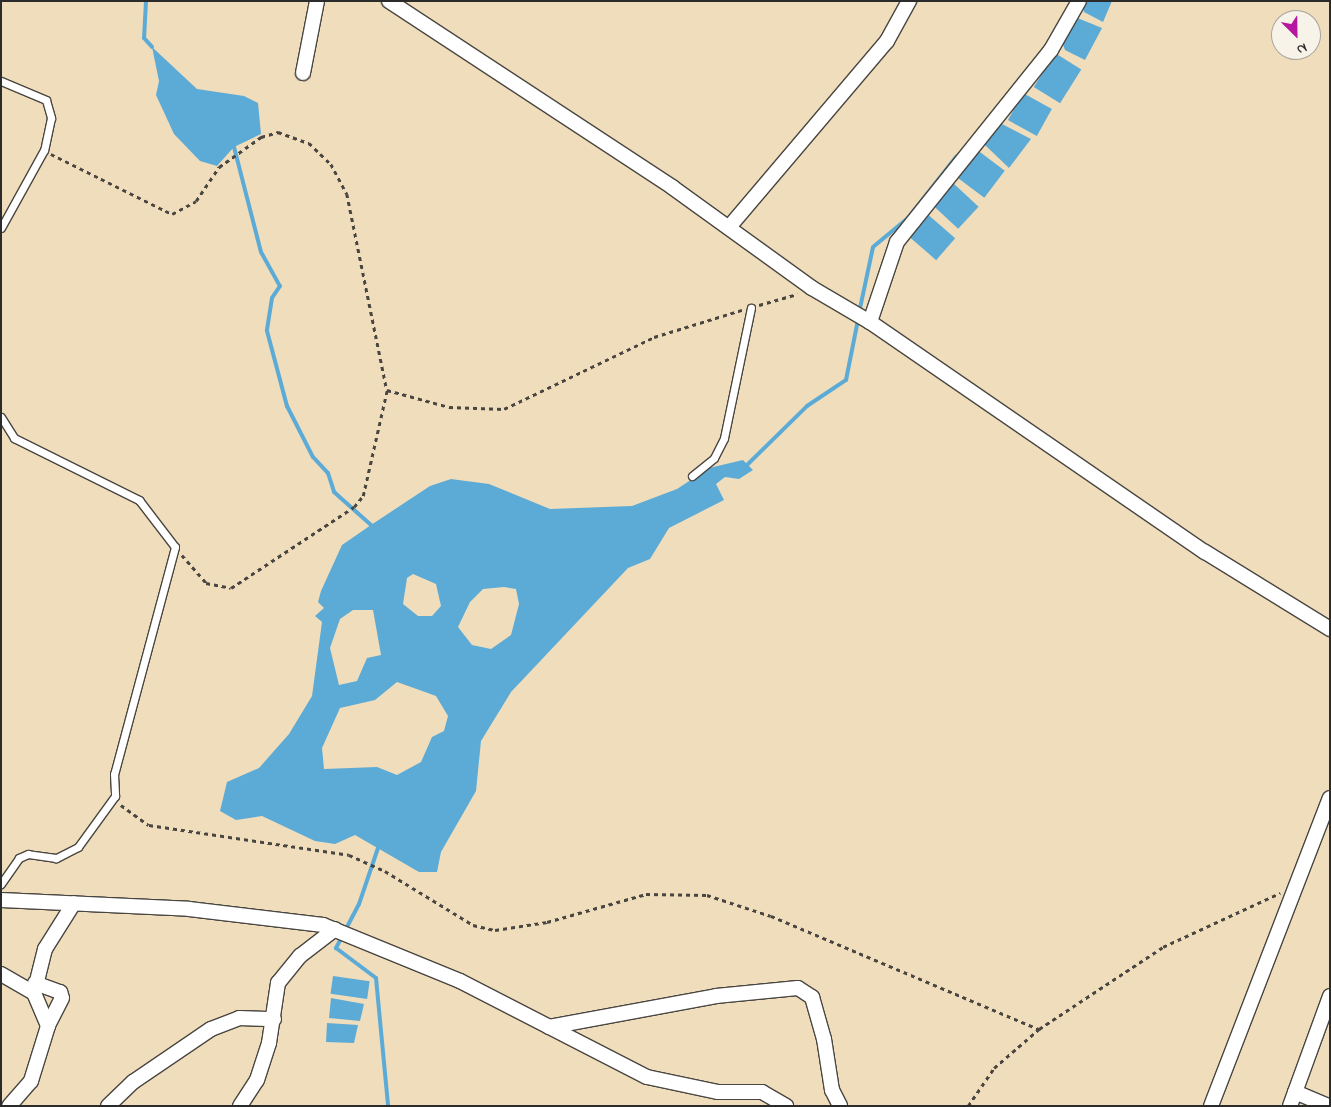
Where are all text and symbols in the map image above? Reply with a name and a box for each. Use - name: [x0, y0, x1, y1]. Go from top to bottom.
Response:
- north arrow: [1271, 10, 1321, 60]
- text: N: [1293, 37, 1310, 60]

